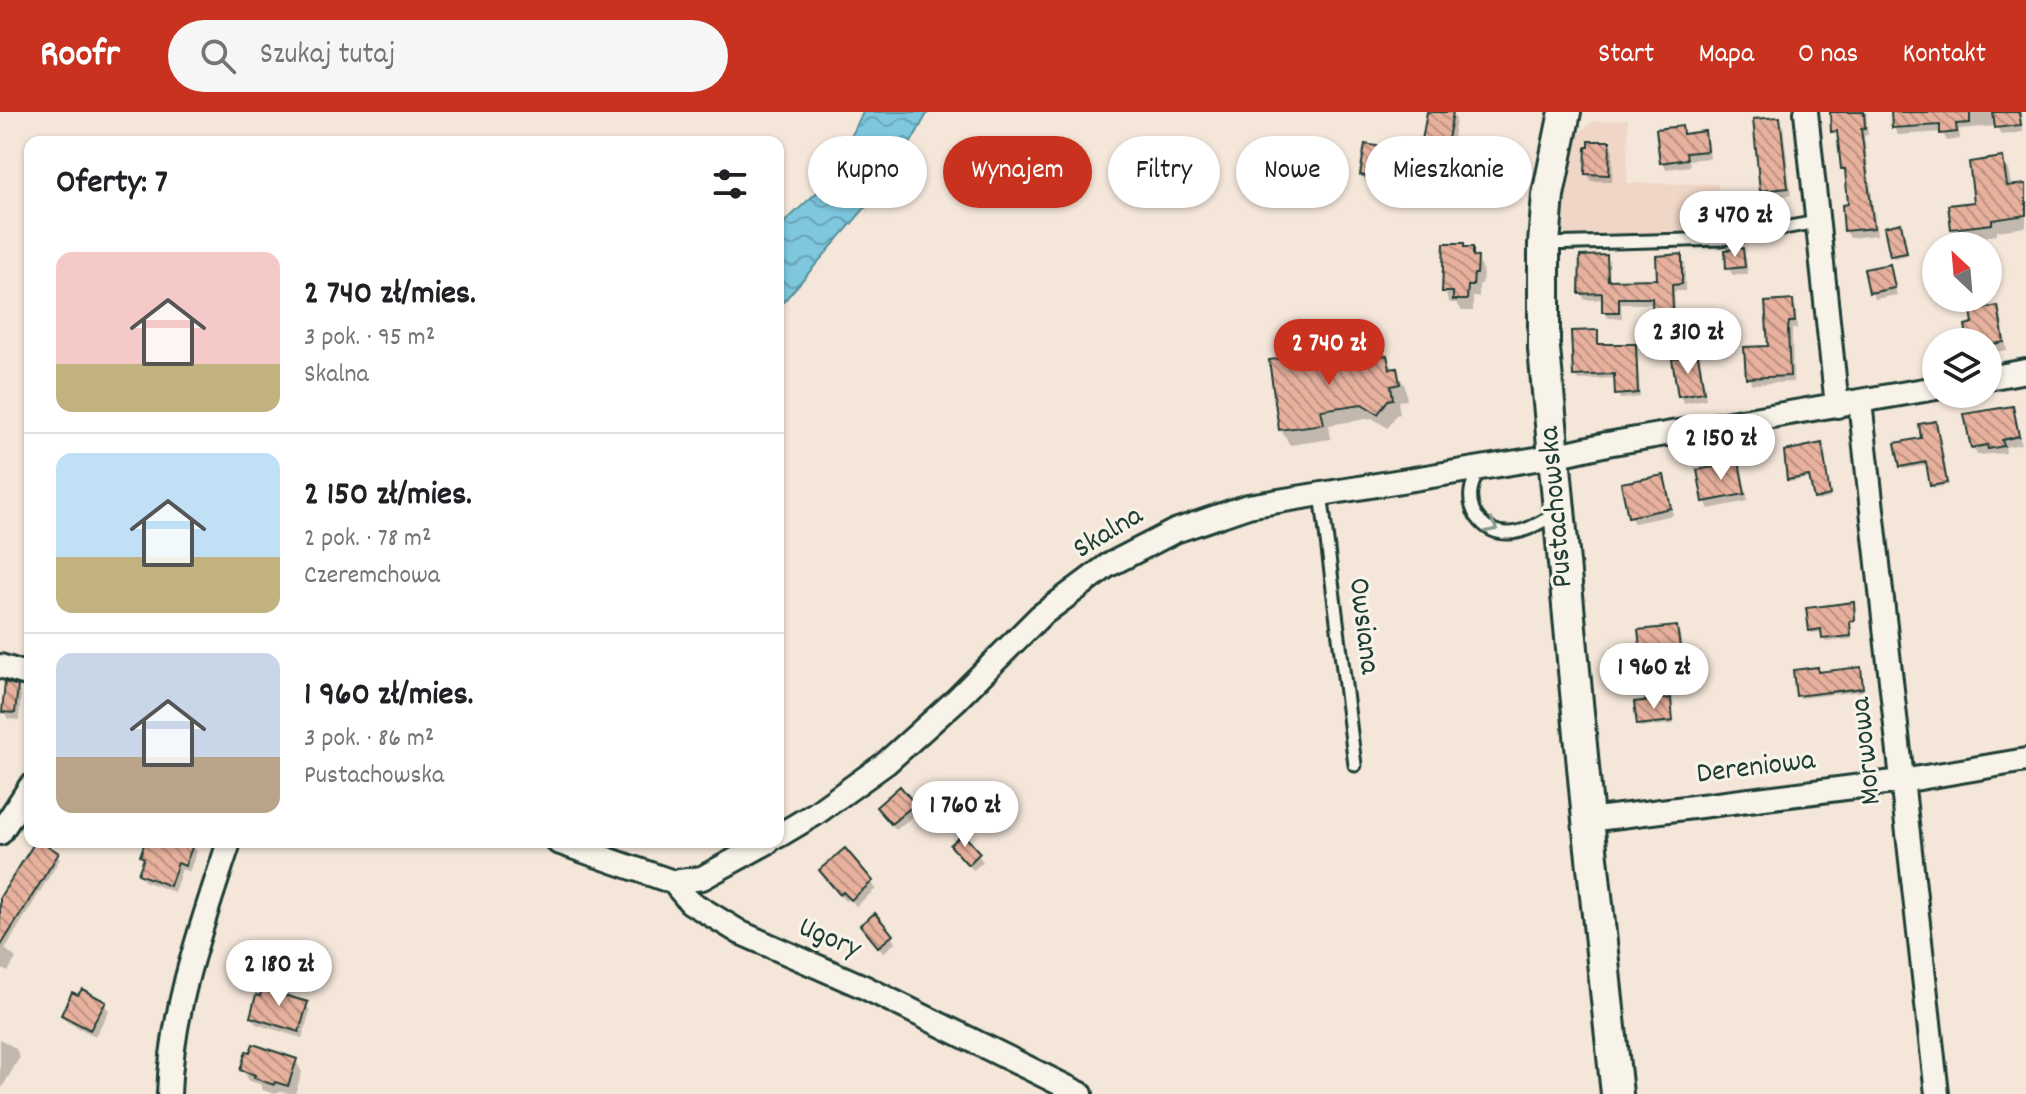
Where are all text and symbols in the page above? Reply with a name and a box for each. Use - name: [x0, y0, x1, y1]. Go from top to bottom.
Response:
- search box: [168, 20, 728, 92]
- text: Roofr: [40, 29, 120, 84]
- icon: search: [196, 34, 240, 78]
- text: Szukaj tutaj: [260, 35, 395, 78]
- text: Start: [1598, 36, 1654, 76]
- text: Mapa: [1698, 36, 1754, 76]
- text: O nas: [1798, 36, 1858, 76]
- text: Kontakt: [1902, 36, 1986, 76]
- chip: Kupno: [808, 136, 927, 208]
- chip: Wynajem: [943, 136, 1092, 208]
- chip: Filtry: [1108, 136, 1220, 208]
- chip: Nowe: [1236, 136, 1349, 208]
- chip: Mieszkanie: [1365, 136, 1532, 208]
- text: Oferty: 7: [56, 160, 168, 209]
- icon: filters: [708, 162, 752, 206]
- pin: 3 470 zł: [1652, 191, 1818, 259]
- text: 3 470 zł: [1698, 198, 1772, 235]
- north arrow: [1922, 232, 2002, 312]
- map controls: [1922, 232, 2002, 408]
- text: 2 740 zł/mies.: [304, 271, 476, 320]
- icon: home: [120, 284, 216, 380]
- pin: 2 310 zł: [1605, 308, 1771, 376]
- text: 2 310 zł: [1652, 315, 1724, 352]
- pin: 2 740 zł: [1246, 319, 1412, 387]
- text: 3 pok. · 95 m²: [304, 320, 435, 357]
- text: 2 740 zł: [1292, 326, 1366, 363]
- button: layers: [1922, 328, 2002, 408]
- text: Skalna: [304, 357, 369, 394]
- pin: 2 150 zł: [1638, 414, 1804, 482]
- text: 2 150 zł: [1685, 421, 1757, 458]
- street label: Pustachowska: [1529, 424, 1586, 589]
- text: 2 150 zł/mies.: [304, 472, 472, 521]
- icon: home: [120, 485, 216, 581]
- street label: Skalna: [1066, 496, 1153, 572]
- one-way arrow: [1484, 517, 1498, 533]
- text: 2 pok. · 78 m²: [304, 521, 431, 558]
- text: Czeremchowa: [304, 558, 440, 595]
- street label: Owsiana: [1335, 575, 1389, 678]
- pin: 1 960 zł: [1571, 643, 1737, 711]
- text: 1 960 zł: [1618, 650, 1690, 687]
- text: 1 960 zł/mies.: [304, 672, 474, 721]
- icon: home: [120, 685, 216, 781]
- street label: Morwowa: [1841, 694, 1895, 807]
- text: 3 pok. · 86 m²: [304, 721, 434, 758]
- street label: Dereniowa: [1694, 740, 1819, 798]
- text: Pustachowska: [304, 758, 444, 795]
- pin: 1 760 zł: [882, 781, 1048, 849]
- text: 1 760 zł: [930, 788, 1000, 825]
- street label: Ugory: [791, 908, 868, 973]
- pin: 2 180 zł: [196, 940, 362, 1008]
- text: 2 180 zł: [244, 947, 314, 984]

